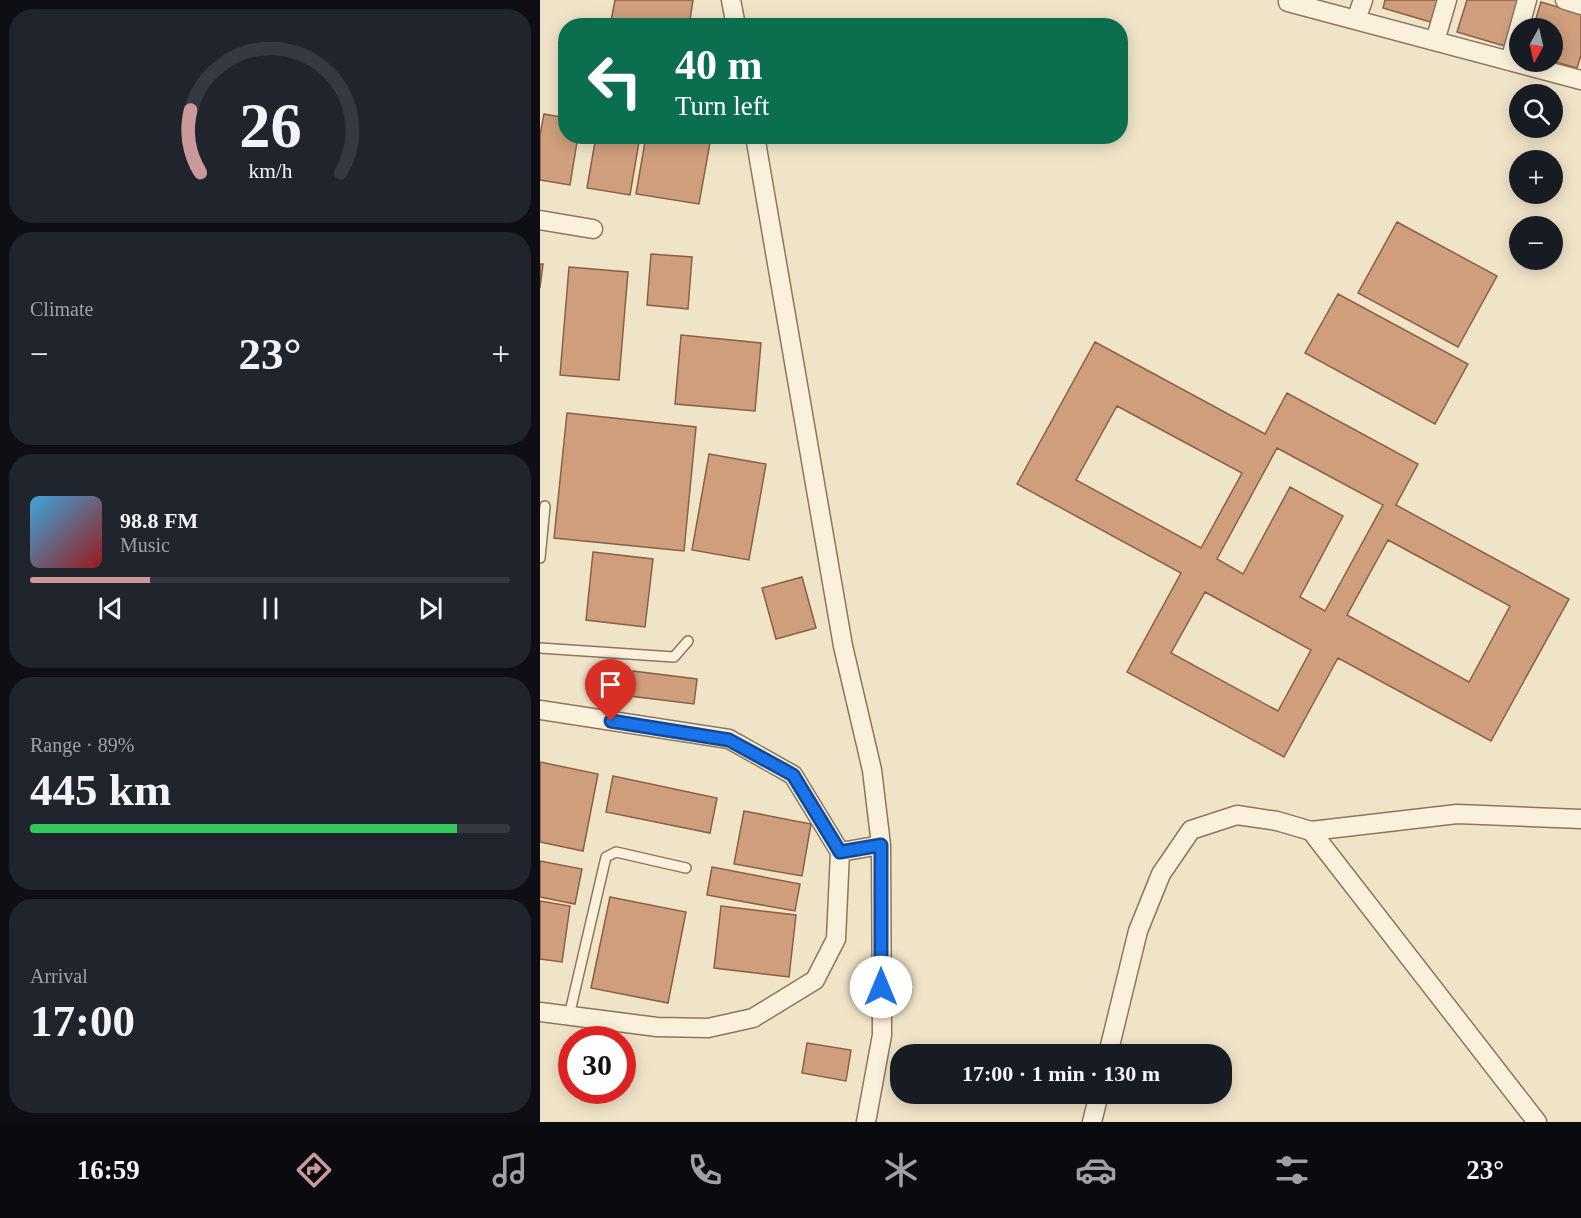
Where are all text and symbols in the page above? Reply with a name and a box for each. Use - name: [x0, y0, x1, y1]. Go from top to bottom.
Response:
- north arrow: [1509, 18, 1563, 72]
- map controls: [1509, 18, 1563, 270]
- icon: left: [576, 42, 654, 120]
- text: 40 m: [675, 42, 763, 88]
- button: search: [1509, 84, 1563, 138]
- text: 26: [239, 91, 301, 160]
- text: Turn left: [675, 91, 769, 121]
- button: +: [1509, 150, 1563, 204]
- text: km/h: [248, 159, 292, 183]
- button: −: [1509, 216, 1563, 270]
- text: Climate: [30, 298, 93, 320]
- text: 23°: [239, 329, 302, 379]
- text: −: [30, 336, 49, 372]
- text: +: [491, 336, 510, 372]
- text: 98.8 FM: [120, 508, 198, 533]
- text: Music: [120, 534, 170, 556]
- icon: previous: [94, 592, 127, 625]
- icon: pause: [254, 592, 287, 625]
- icon: next: [414, 592, 447, 625]
- pin: [585, 659, 636, 721]
- icon: arrive: [594, 668, 627, 701]
- text: Range · 89%: [30, 734, 134, 756]
- text: 445 km: [30, 765, 171, 815]
- position arrow: [849, 955, 913, 1019]
- text: Arrival: [30, 965, 88, 987]
- text: 17:00: [30, 996, 135, 1046]
- speed limit sign: 30: [558, 1026, 636, 1104]
- text: 17:00 · 1 min · 130 m: [962, 1061, 1160, 1086]
- icon: directions: [293, 1149, 335, 1191]
- icon: music: [489, 1149, 531, 1191]
- icon: phone: [684, 1149, 726, 1191]
- icon: climate: [880, 1149, 922, 1191]
- icon: car: [1075, 1149, 1117, 1191]
- icon: filters: [1271, 1149, 1313, 1191]
- text: 16:59: [77, 1155, 140, 1185]
- text: 23°: [1466, 1155, 1504, 1185]

